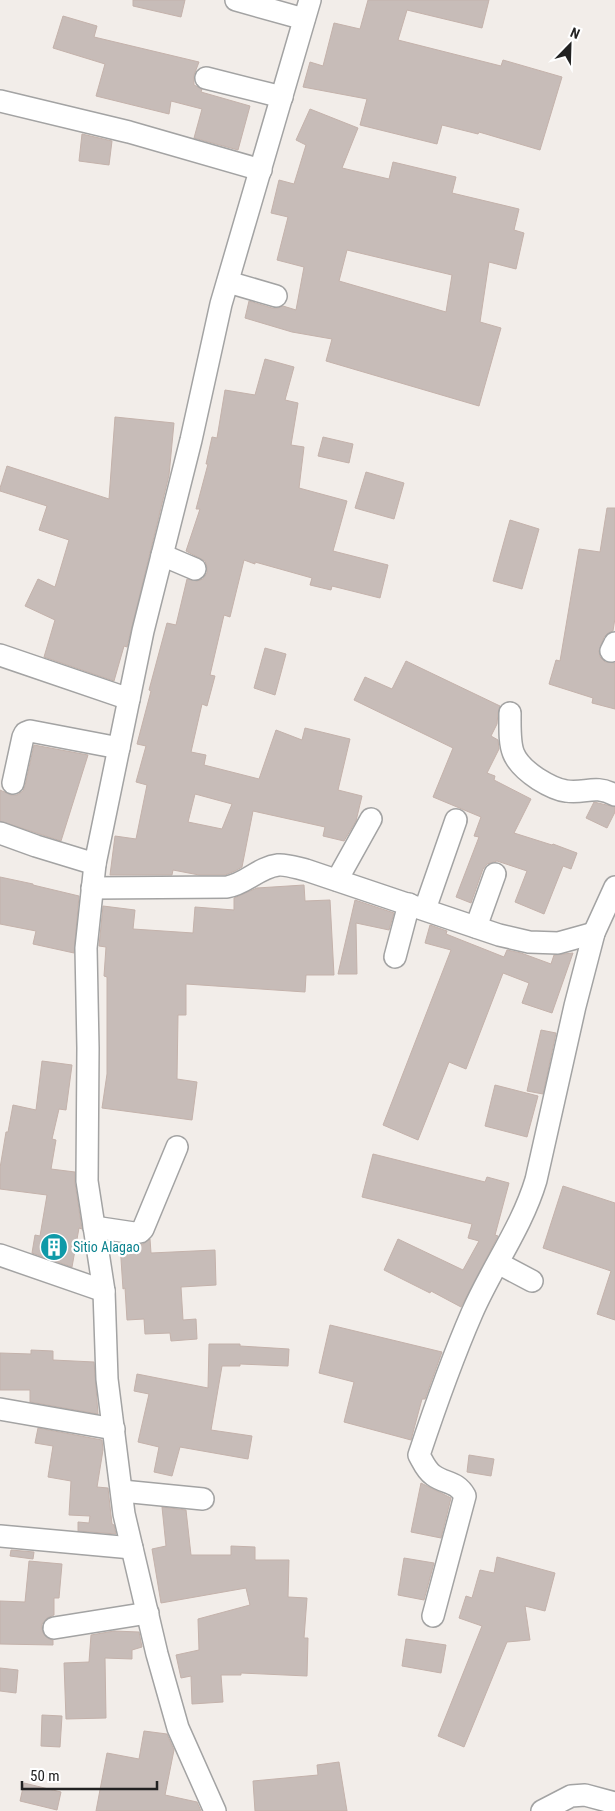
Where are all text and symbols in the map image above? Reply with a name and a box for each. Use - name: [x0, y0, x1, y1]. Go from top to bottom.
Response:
- north arrow: [545, 20, 595, 70]
- text: N: [568, 24, 582, 42]
- building icon: Sitio Alagao: [39, 1232, 69, 1262]
- place label: Sitio Alagao: [73, 1239, 140, 1255]
- scale bar: [22, 1758, 158, 1790]
- text: 50 m: [30, 1767, 60, 1785]

